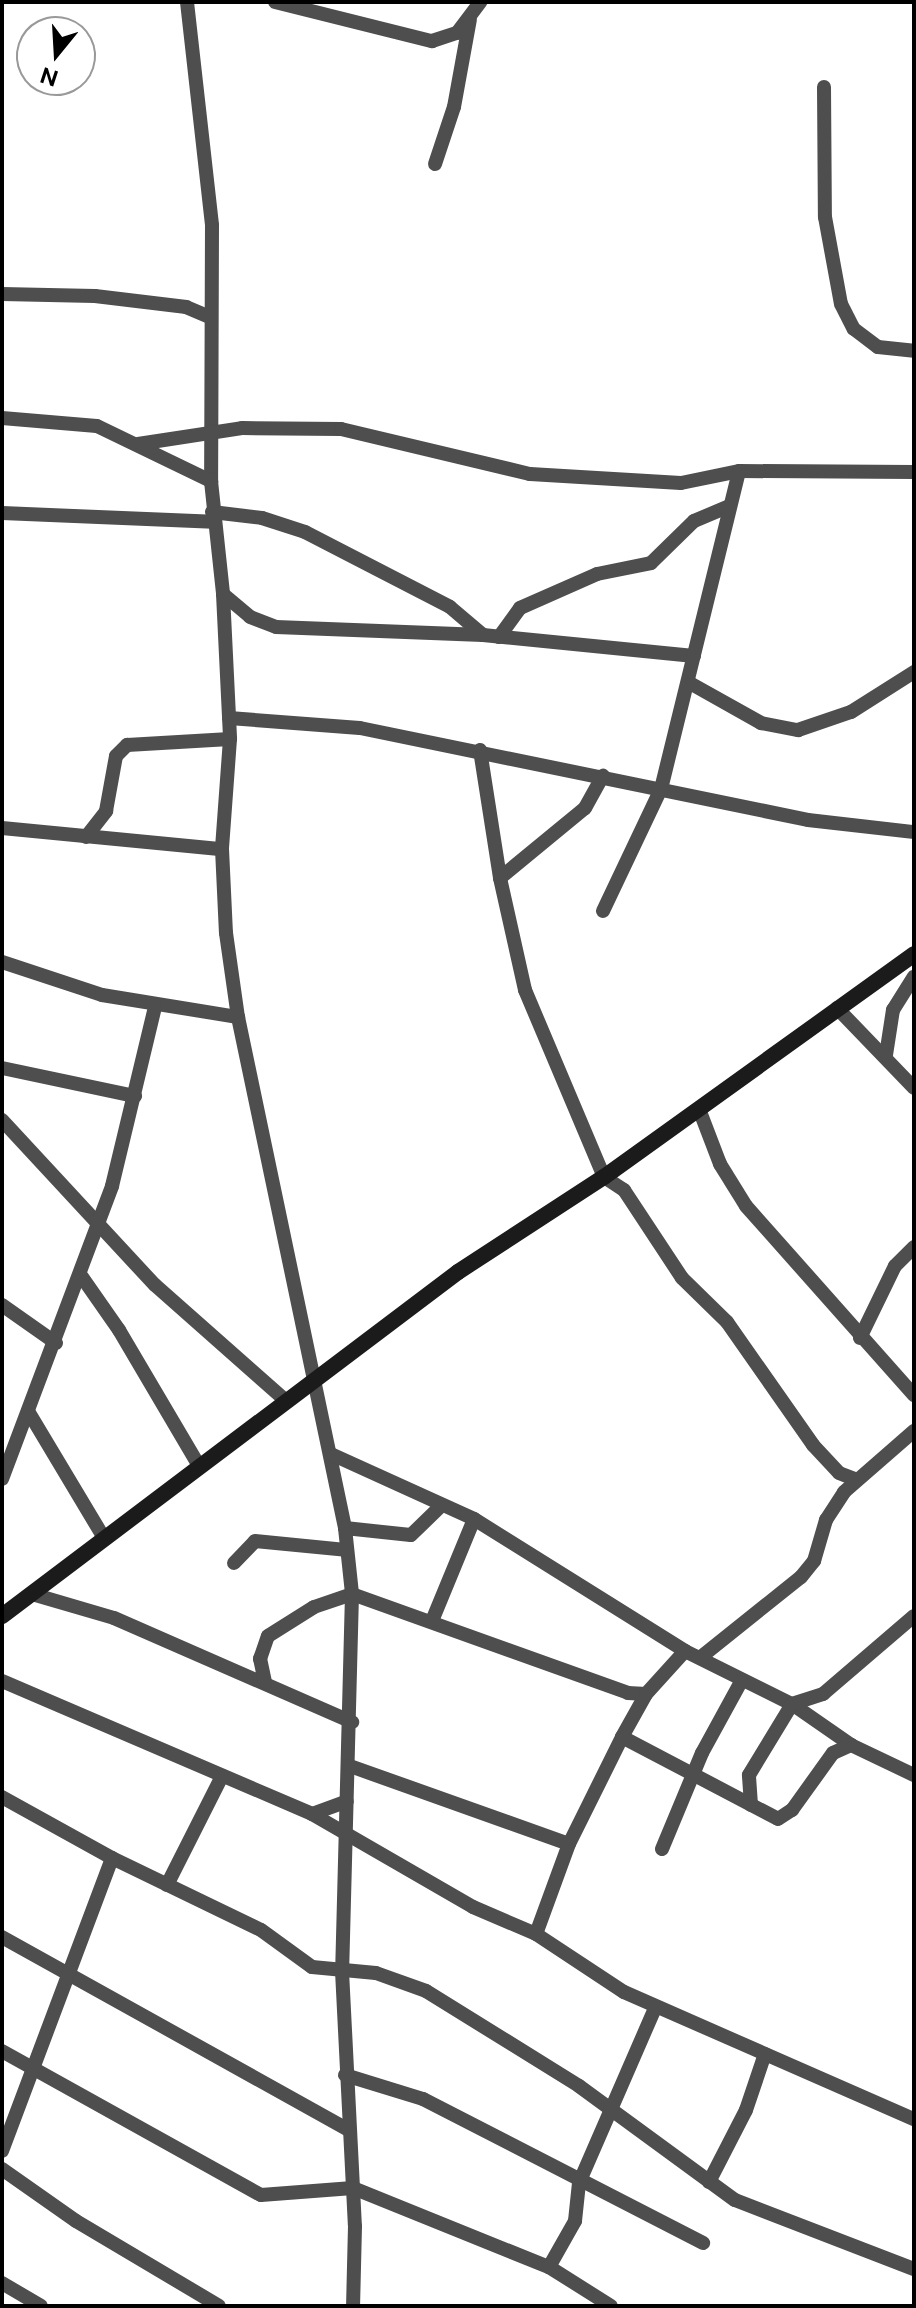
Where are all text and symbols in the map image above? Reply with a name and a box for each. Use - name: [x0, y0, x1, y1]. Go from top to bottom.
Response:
- north arrow: [16, 16, 96, 96]
- text: N: [37, 62, 61, 92]

